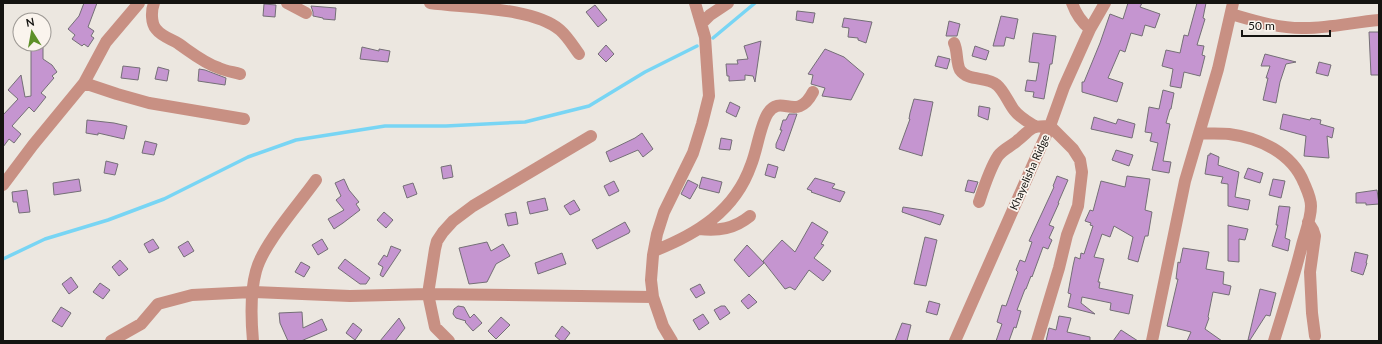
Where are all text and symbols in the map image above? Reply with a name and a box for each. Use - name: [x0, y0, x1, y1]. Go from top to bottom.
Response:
- north arrow: [12, 12, 52, 52]
- scale bar: [1242, 12, 1330, 38]
- text: N: [25, 15, 35, 29]
- text: 50 m: [1248, 18, 1275, 33]
- street label: Khayelisha Ridge: [1006, 132, 1052, 212]

